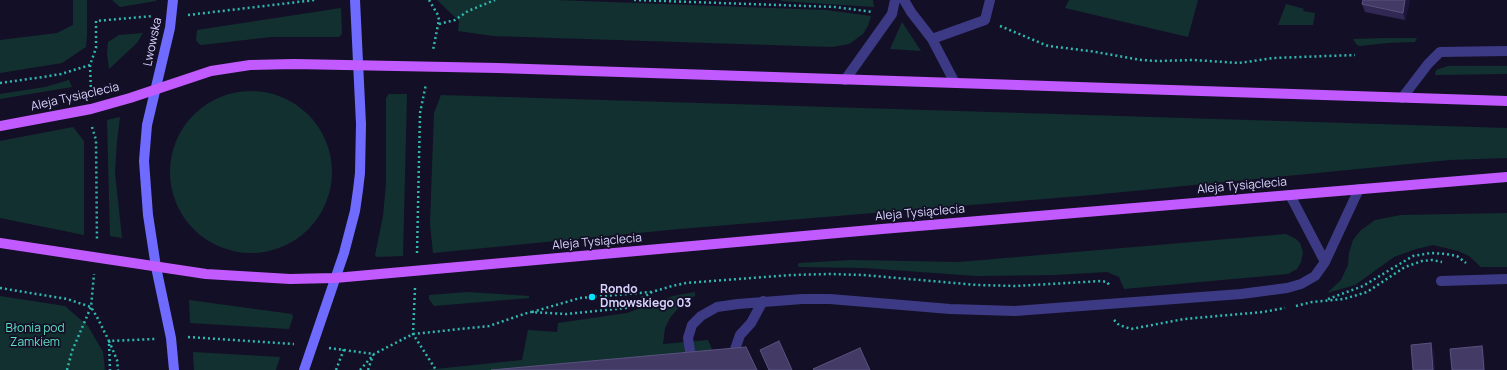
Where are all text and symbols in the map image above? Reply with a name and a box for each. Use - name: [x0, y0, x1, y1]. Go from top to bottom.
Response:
- street label: Lwowska: [141, 16, 165, 68]
- street label: Aleja Tysiąclecia: [29, 80, 121, 114]
- street label: Aleja Tysiąclecia: [1196, 175, 1288, 197]
- street label: Aleja Tysiąclecia: [874, 202, 966, 224]
- street label: Aleja Tysiąclecia: [551, 231, 643, 253]
- place label: Rondo Dmowskiego 03: [600, 283, 691, 311]
- marker: Rondo Dmowskiego 03: [587, 292, 597, 302]
- park label: Błonia pod Zamkiem: [5, 322, 65, 350]

